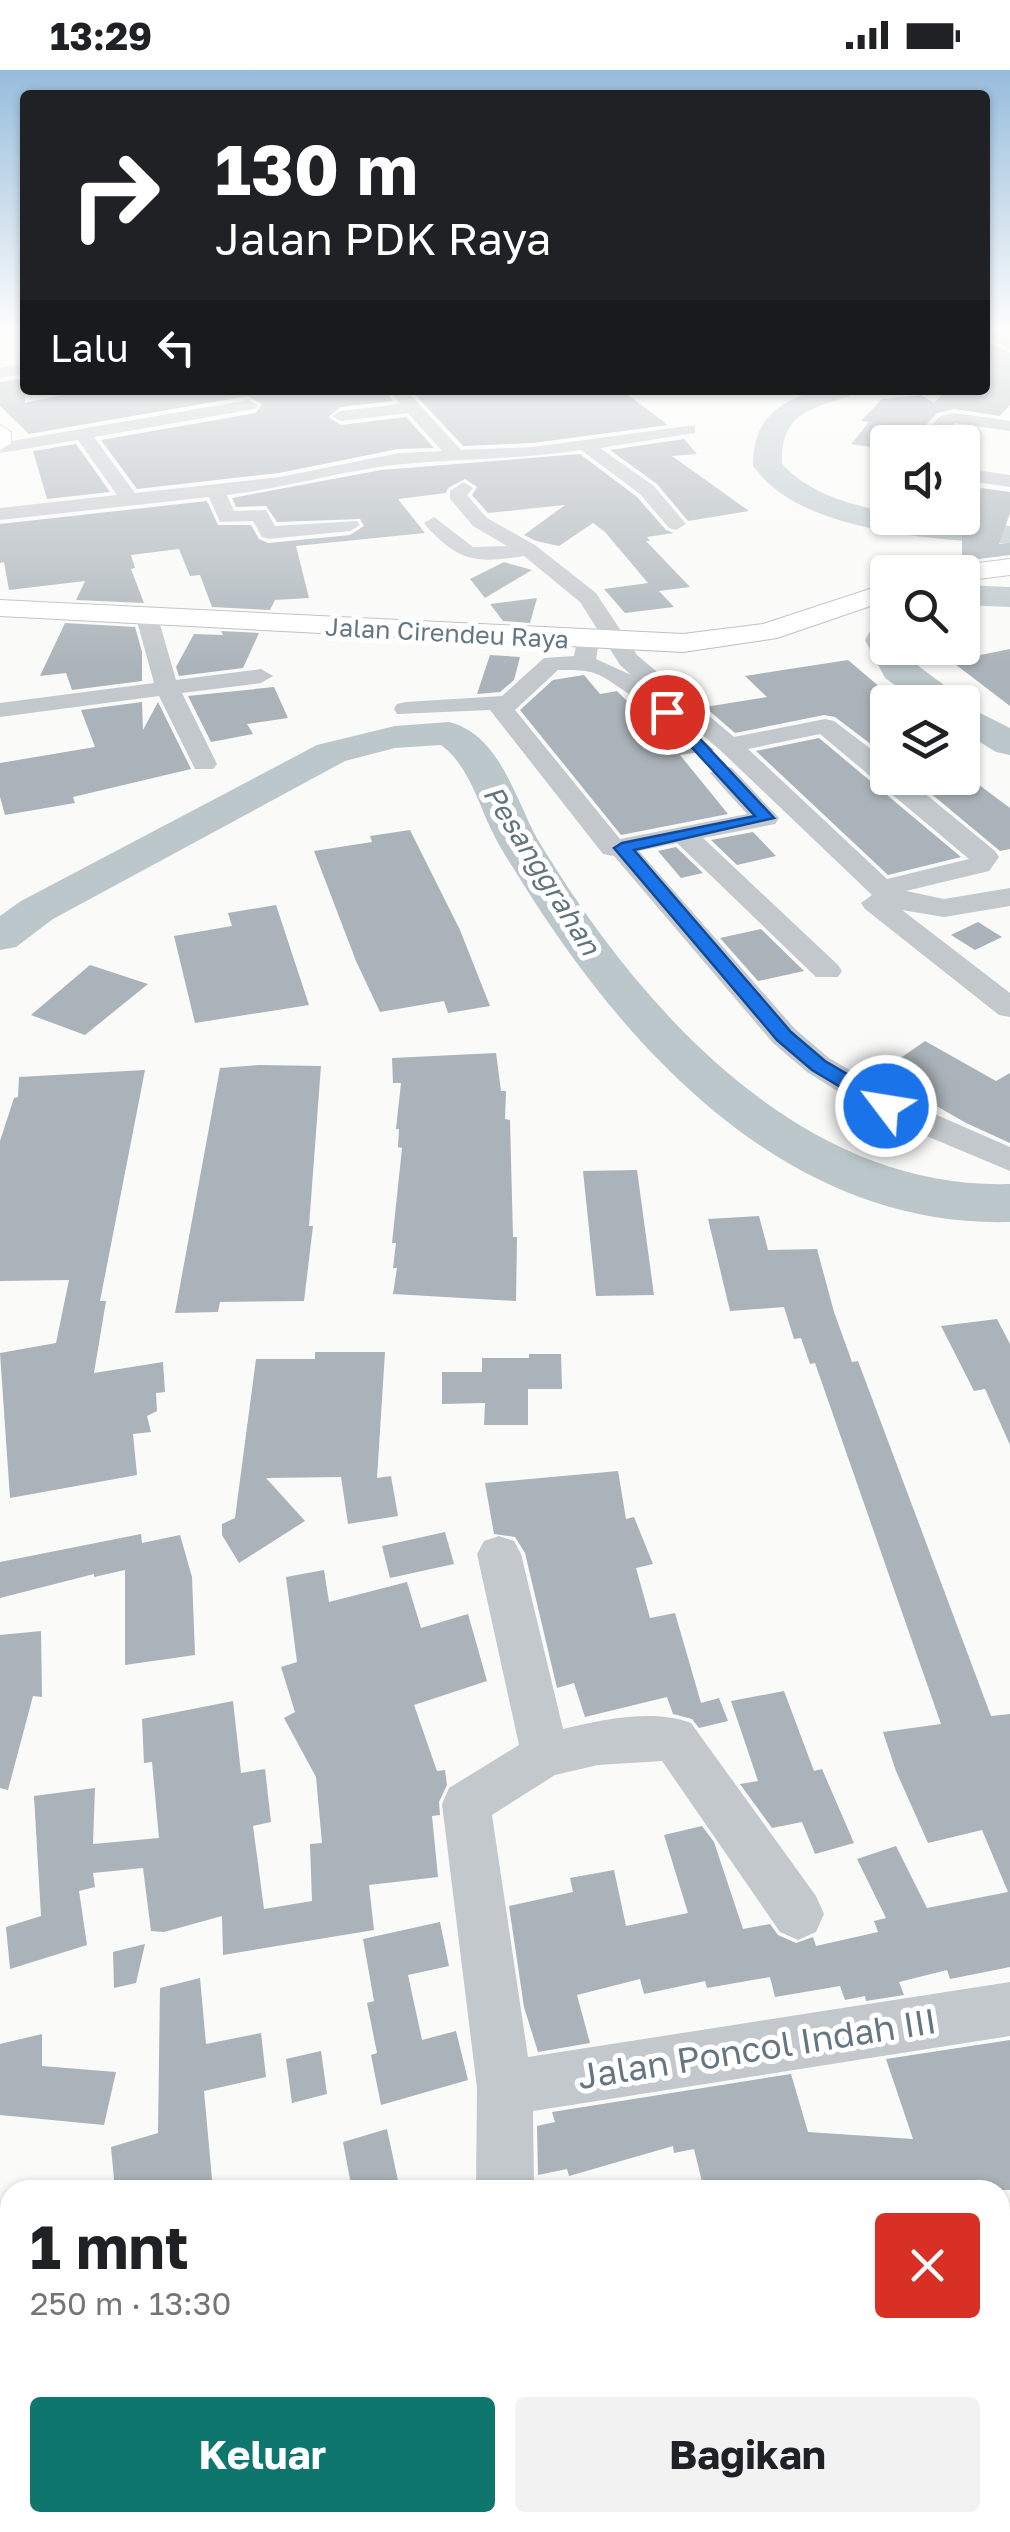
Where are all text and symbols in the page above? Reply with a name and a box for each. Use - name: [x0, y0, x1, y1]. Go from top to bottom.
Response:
- text: 13:29: [50, 13, 152, 58]
- text: 130 m: [215, 126, 418, 210]
- icon: right: [50, 130, 180, 260]
- text: Jalan PDK Raya: [215, 211, 551, 265]
- icon: left: [149, 320, 204, 375]
- text: Lalu: [50, 325, 129, 370]
- map controls: [870, 425, 980, 795]
- button: sound: [870, 425, 980, 535]
- button: search: [870, 555, 980, 665]
- street label: Jalan Cirendeu Raya: [324, 611, 570, 654]
- pin: [625, 670, 710, 755]
- icon: arrive: [640, 685, 695, 740]
- button: layers: [870, 685, 980, 795]
- water label: Pesanggrahan: [477, 779, 609, 962]
- position arrow: [834, 1054, 938, 1158]
- street label: Jalan Poncol Indah III: [574, 1999, 939, 2097]
- text: 1 mnt: [30, 2210, 189, 2282]
- button: close: [875, 2213, 980, 2318]
- text: 250 m · 13:30: [30, 2284, 231, 2322]
- button: Keluar: [30, 2397, 495, 2512]
- button: Bagikan: [515, 2397, 980, 2512]

